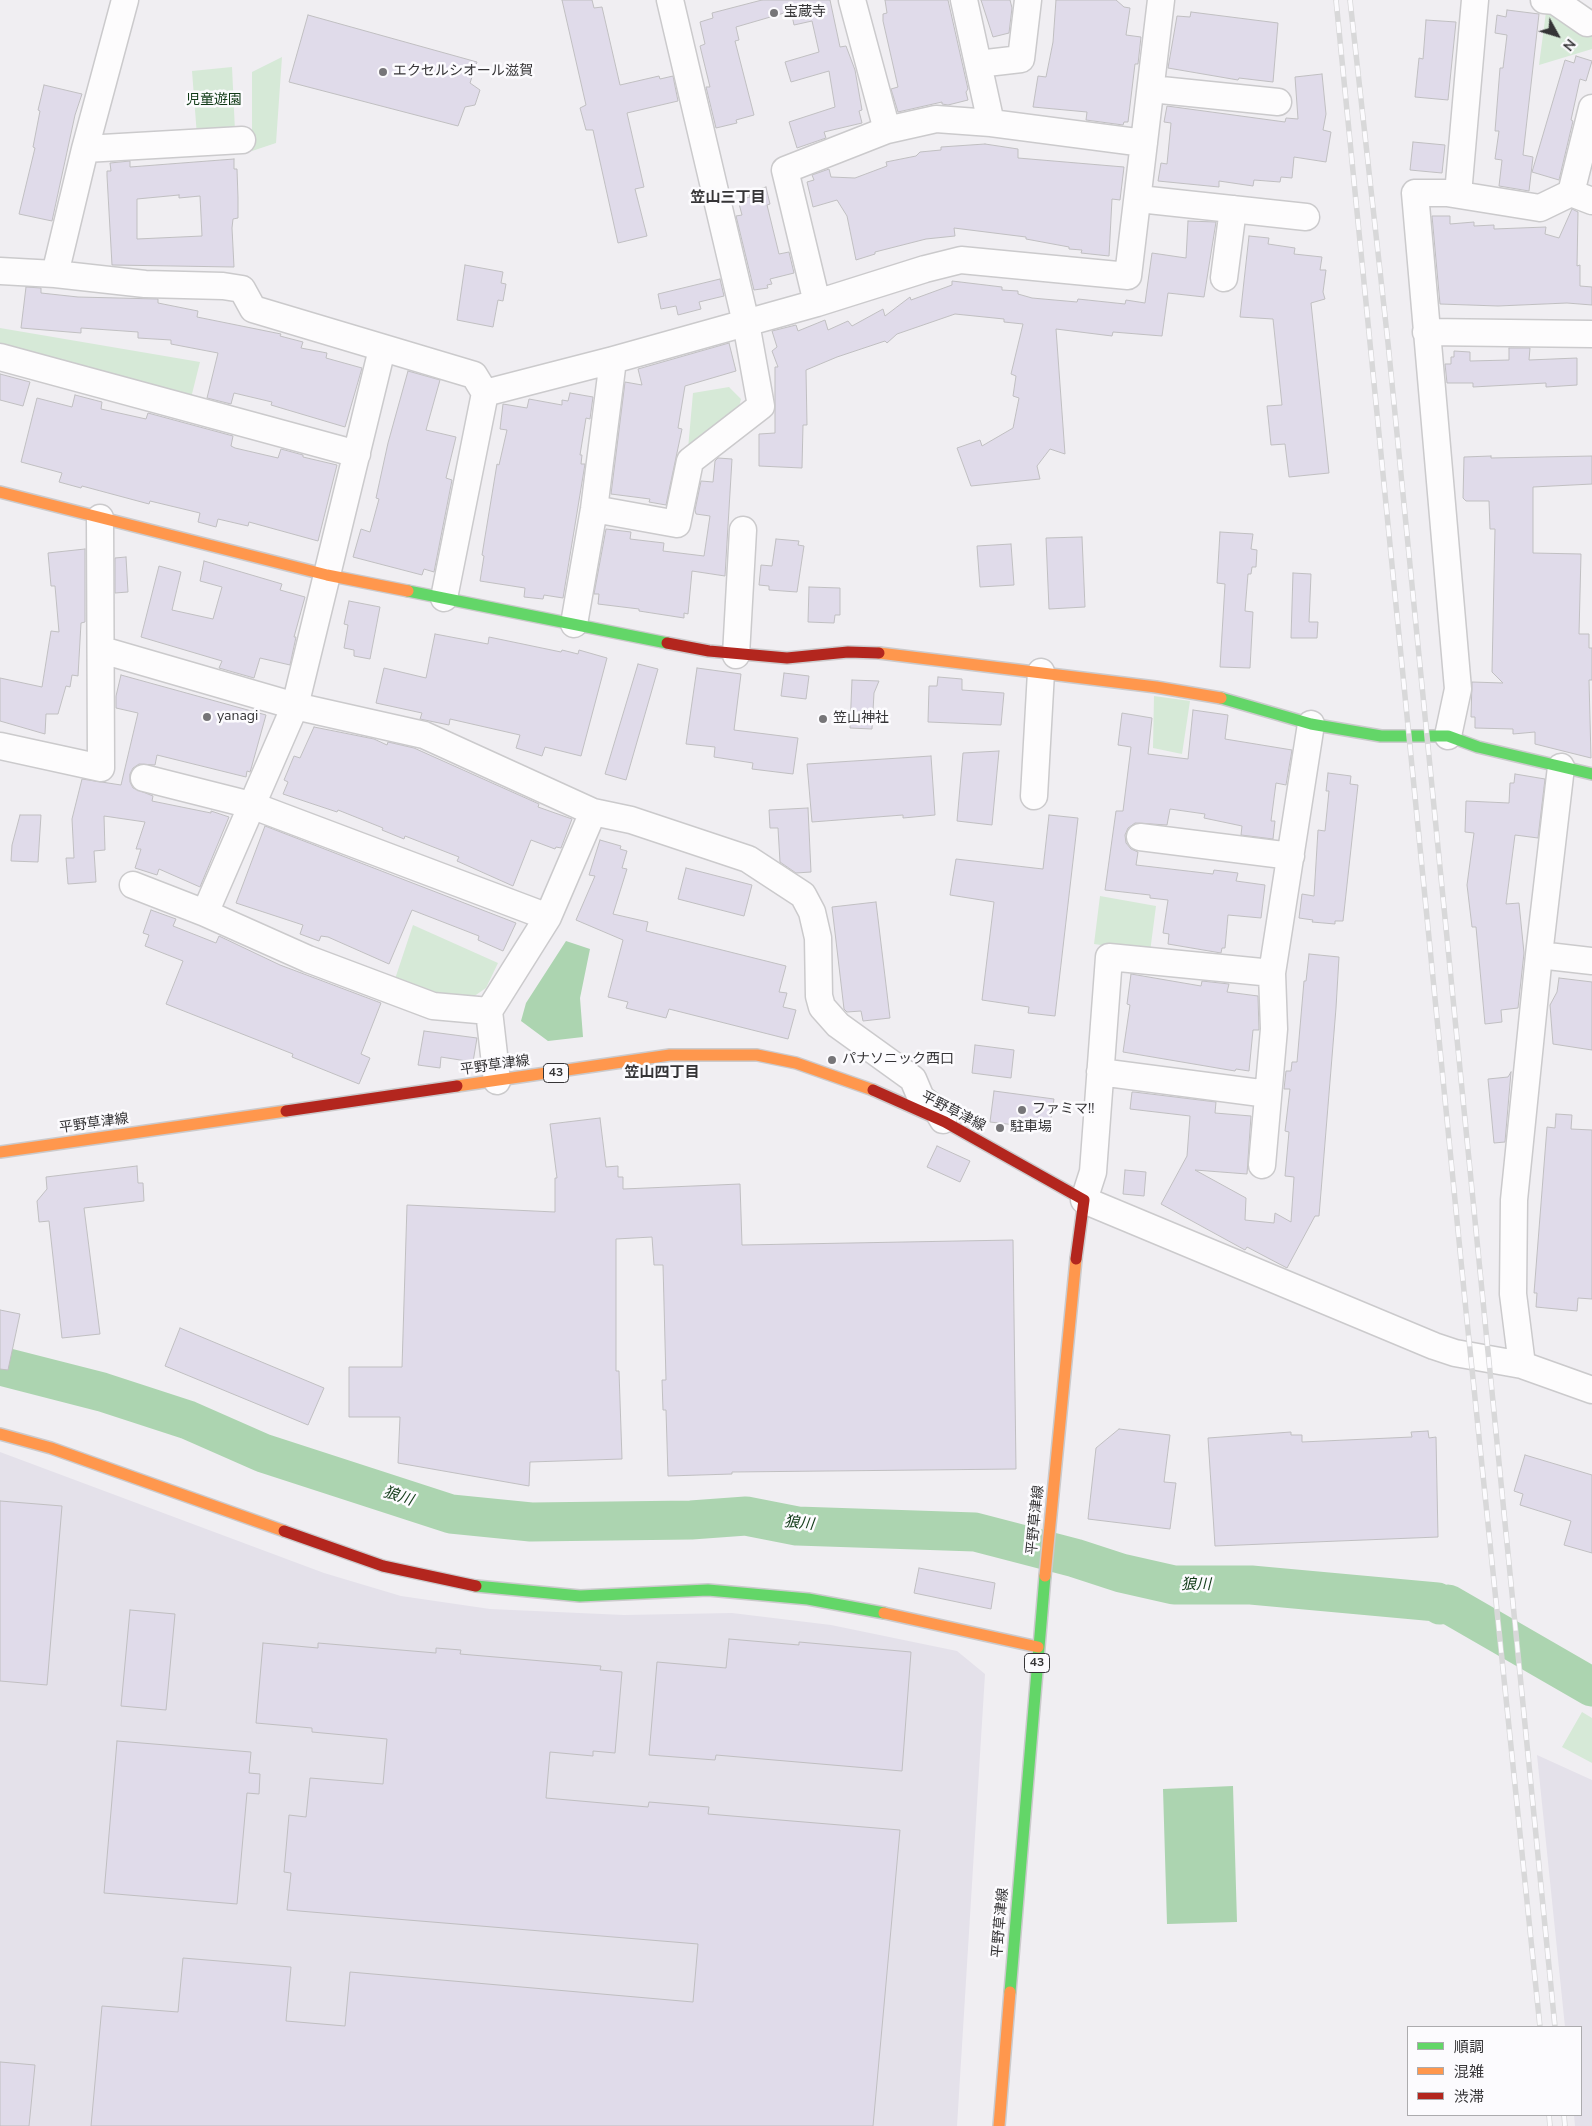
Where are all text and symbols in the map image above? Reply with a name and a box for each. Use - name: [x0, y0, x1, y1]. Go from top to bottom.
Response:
- place label: 宝蔵寺: [784, 5, 826, 21]
- marker: 宝蔵寺: [768, 7, 780, 19]
- north arrow: [1532, 10, 1582, 60]
- text: N: [1558, 35, 1580, 55]
- place label: エクセルシオール滋賀: [393, 64, 533, 80]
- marker: エクセルシオール滋賀: [377, 66, 389, 78]
- park label: 児童遊園: [186, 93, 242, 109]
- district label: 笠山三丁目: [691, 189, 765, 207]
- place label: yanagi: [217, 709, 258, 725]
- marker: yanagi: [201, 711, 213, 723]
- place label: 笠山神社: [833, 711, 889, 727]
- marker: 笠山神社: [817, 713, 829, 725]
- place label: パナソニック西口: [842, 1052, 954, 1068]
- street label: 平野草津線: [459, 1053, 531, 1079]
- marker: パナソニック西口: [826, 1054, 838, 1066]
- road number: 43: [544, 1064, 568, 1082]
- district label: 笠山四丁目: [625, 1064, 699, 1082]
- street label: 平野草津線: [918, 1089, 988, 1135]
- place label: ファミマ!!: [1032, 1102, 1094, 1118]
- marker: ファミマ!!: [1016, 1104, 1028, 1116]
- street label: 平野草津線: [58, 1111, 130, 1137]
- place label: 駐車場: [1010, 1120, 1052, 1136]
- marker: 駐車場: [994, 1122, 1006, 1134]
- water label: 狼川: [381, 1484, 415, 1510]
- street label: 平野草津線: [1024, 1484, 1048, 1556]
- water label: 狼川: [783, 1513, 815, 1535]
- water label: 狼川: [1181, 1576, 1211, 1594]
- road number: 43: [1024, 1654, 1050, 1672]
- street label: 平野草津線: [990, 1887, 1012, 1959]
- legend: [1407, 2026, 1582, 2116]
- text: 順調: [1454, 2037, 1484, 2057]
- text: 混雑: [1454, 2062, 1484, 2082]
- text: 渋滞: [1454, 2087, 1484, 2107]

